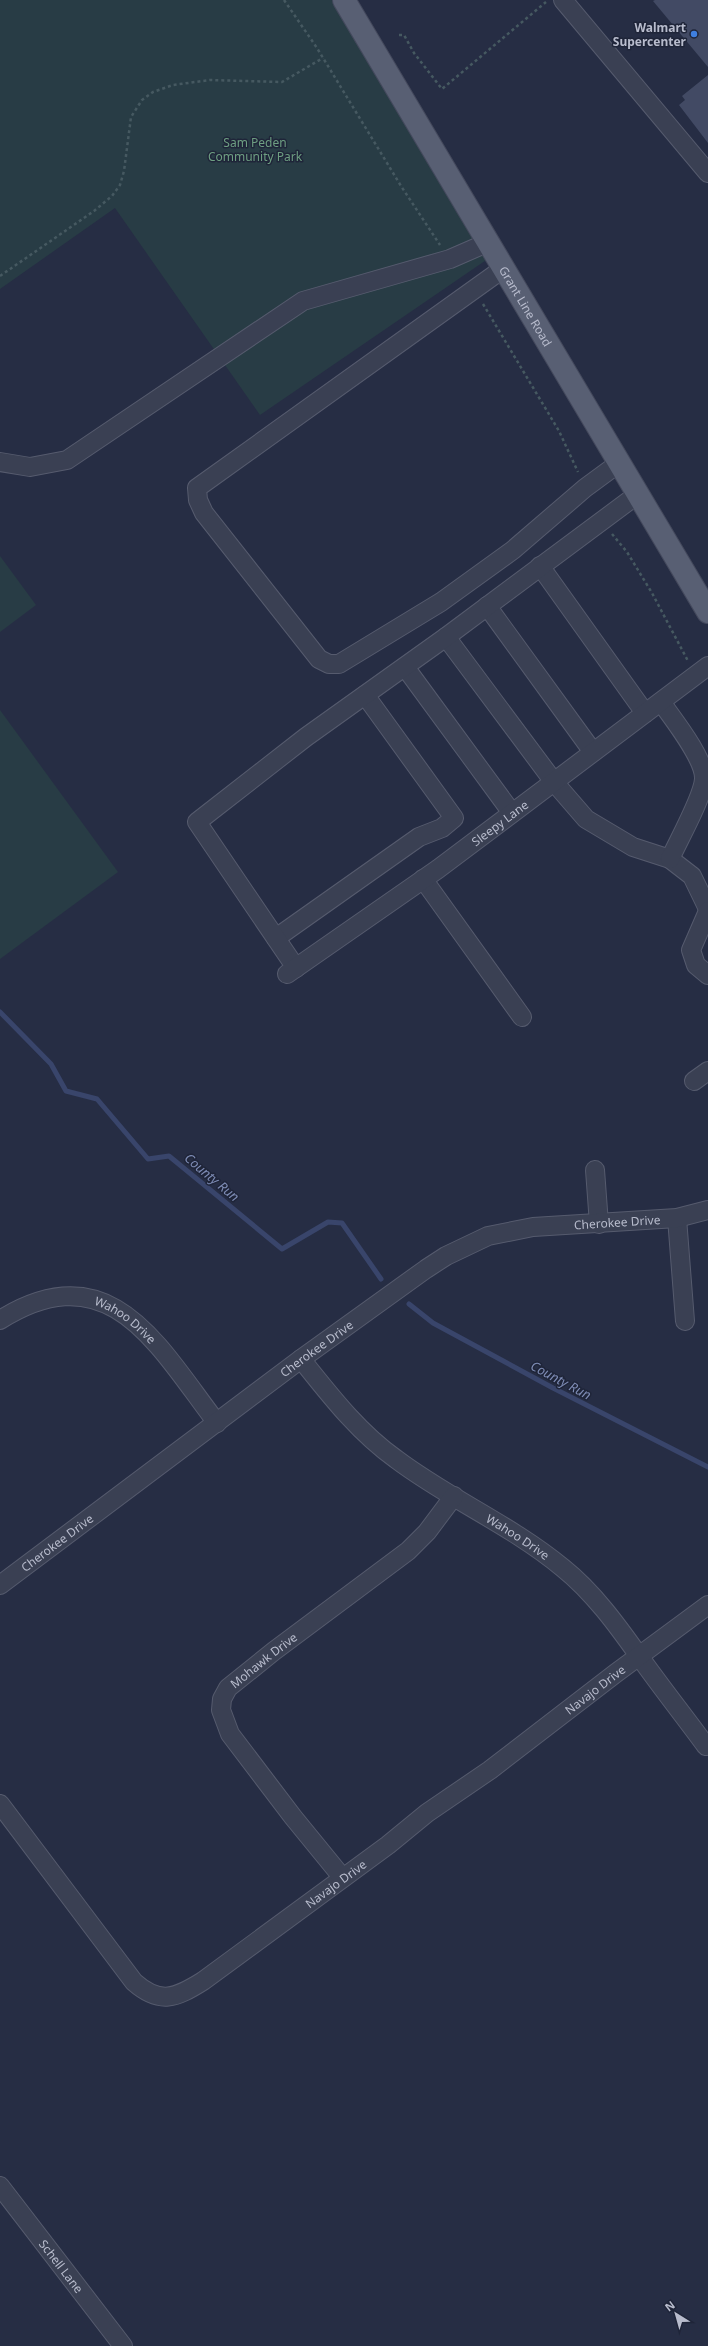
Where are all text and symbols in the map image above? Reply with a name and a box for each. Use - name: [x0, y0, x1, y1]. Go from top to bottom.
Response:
- place label: Walmart Supercenter: [613, 19, 687, 50]
- marker: Walmart Supercenter: [689, 29, 699, 39]
- park label: Sam Peden Community Park: [208, 134, 303, 165]
- street label: Grant Line Road: [495, 263, 556, 349]
- street label: Sleepy Lane: [468, 796, 532, 850]
- water label: County Run: [181, 1149, 243, 1205]
- street label: Cherokee Drive: [573, 1211, 661, 1233]
- street label: Wahoo Drive: [93, 1292, 160, 1347]
- street label: Cherokee Drive: [276, 1316, 356, 1381]
- water label: County Run: [528, 1356, 594, 1404]
- street label: Cherokee Drive: [17, 1509, 97, 1575]
- street label: Wahoo Drive: [483, 1510, 553, 1563]
- street label: Mohawk Drive: [226, 1628, 301, 1692]
- street label: Navajo Drive: [561, 1661, 629, 1718]
- street label: Navajo Drive: [302, 1855, 370, 1912]
- street label: Schell Lane: [36, 2236, 88, 2296]
- north arrow: [656, 2294, 696, 2334]
- text: N: [662, 2297, 678, 2314]

